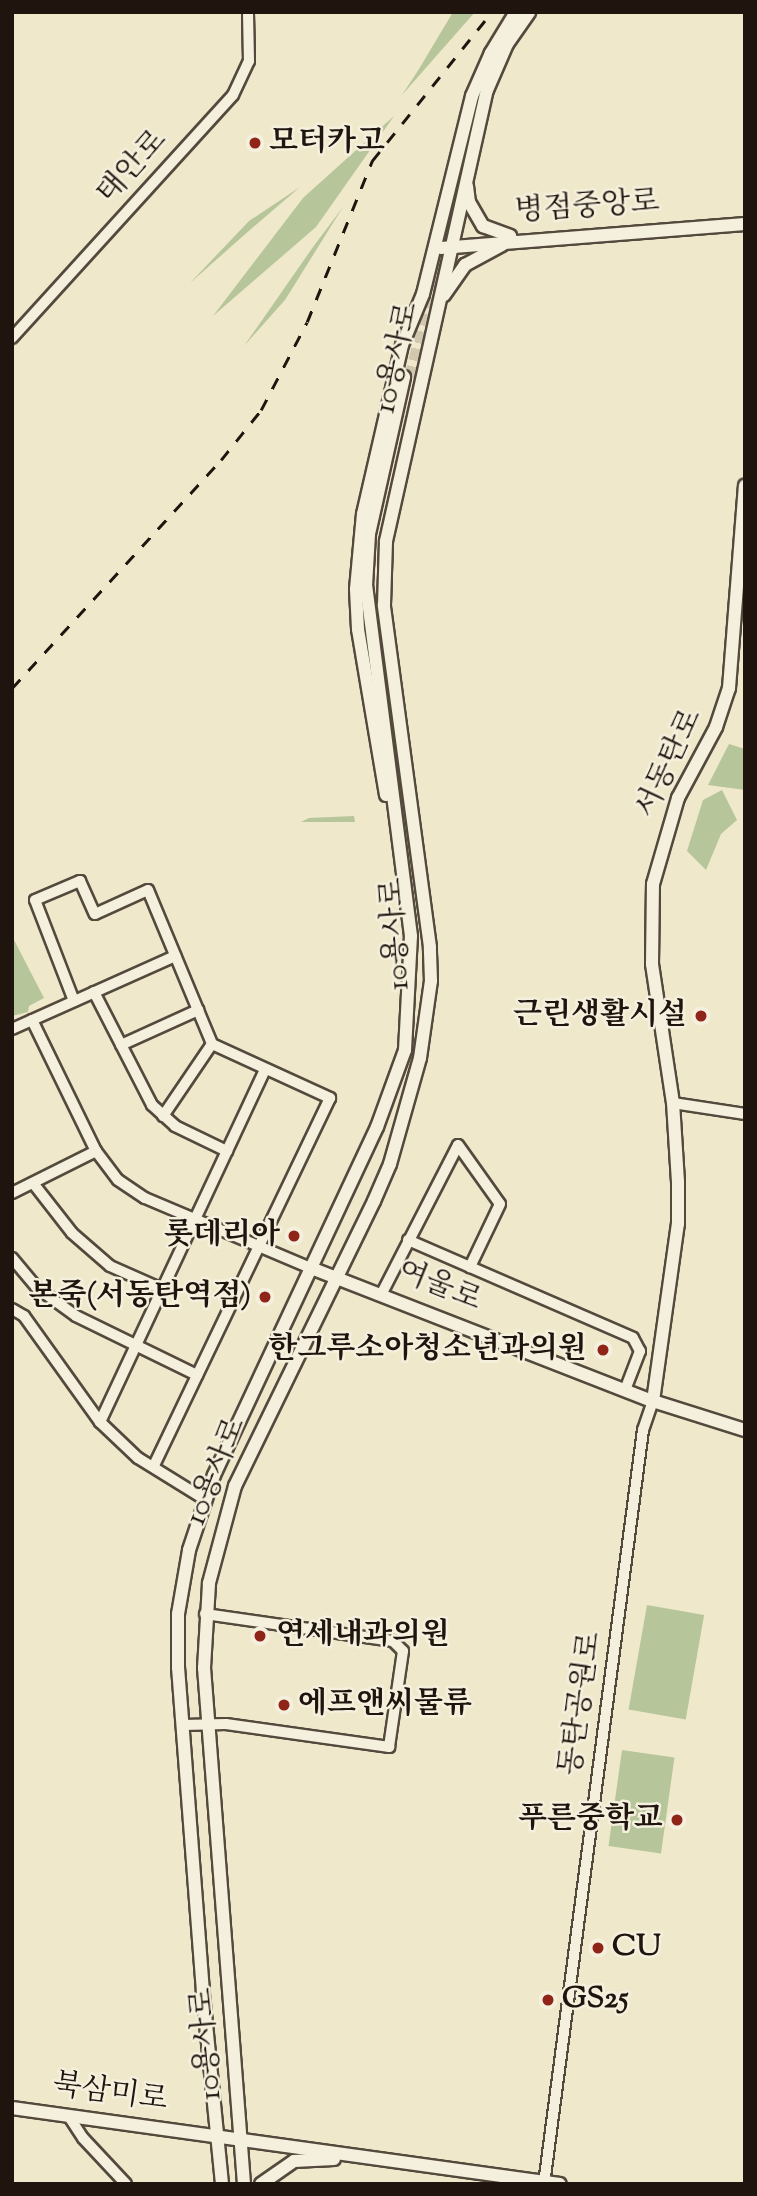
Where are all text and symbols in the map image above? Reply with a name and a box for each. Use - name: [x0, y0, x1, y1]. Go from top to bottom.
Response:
- street label: 태안로: [91, 124, 175, 212]
- place label: 모터카고: [269, 125, 385, 161]
- marker: 모터카고: [247, 135, 263, 151]
- street label: 병점중앙로: [513, 185, 661, 231]
- street label: 10용사로: [369, 299, 427, 417]
- street label: 서동탄로: [629, 704, 711, 824]
- street label: 10용사로: [375, 877, 419, 991]
- place label: 근린생활시설: [513, 998, 687, 1034]
- marker: 근린생활시설: [693, 1008, 709, 1024]
- place label: 롯데리아: [164, 1218, 280, 1254]
- marker: 롯데리아: [286, 1228, 302, 1244]
- street label: 여울로: [392, 1254, 486, 1320]
- place label: 본죽(서동탄역점): [29, 1279, 251, 1315]
- marker: 본죽(서동탄역점): [257, 1289, 273, 1305]
- place label: 한그루소아청소년과의원: [268, 1332, 587, 1368]
- marker: 한그루소아청소년과의원: [593, 1340, 613, 1360]
- street label: 10용사로: [179, 1413, 255, 1531]
- place label: 연세내과의원: [276, 1618, 450, 1654]
- marker: 연세내과의원: [250, 1626, 270, 1646]
- street label: 동탄공원로: [554, 1630, 610, 1778]
- place label: 에프앤씨물류: [298, 1687, 472, 1723]
- marker: 에프앤씨물류: [276, 1697, 292, 1713]
- place label: 푸른중학교: [518, 1802, 663, 1838]
- marker: 푸른중학교: [669, 1812, 685, 1828]
- place label: CU: [612, 1930, 661, 1966]
- marker: CU: [590, 1940, 606, 1956]
- place label: GS25: [562, 1982, 628, 2018]
- street label: 10용사로: [185, 1986, 231, 2102]
- marker: GS25: [540, 1992, 556, 2008]
- street label: 북삼미로: [50, 2068, 170, 2120]

